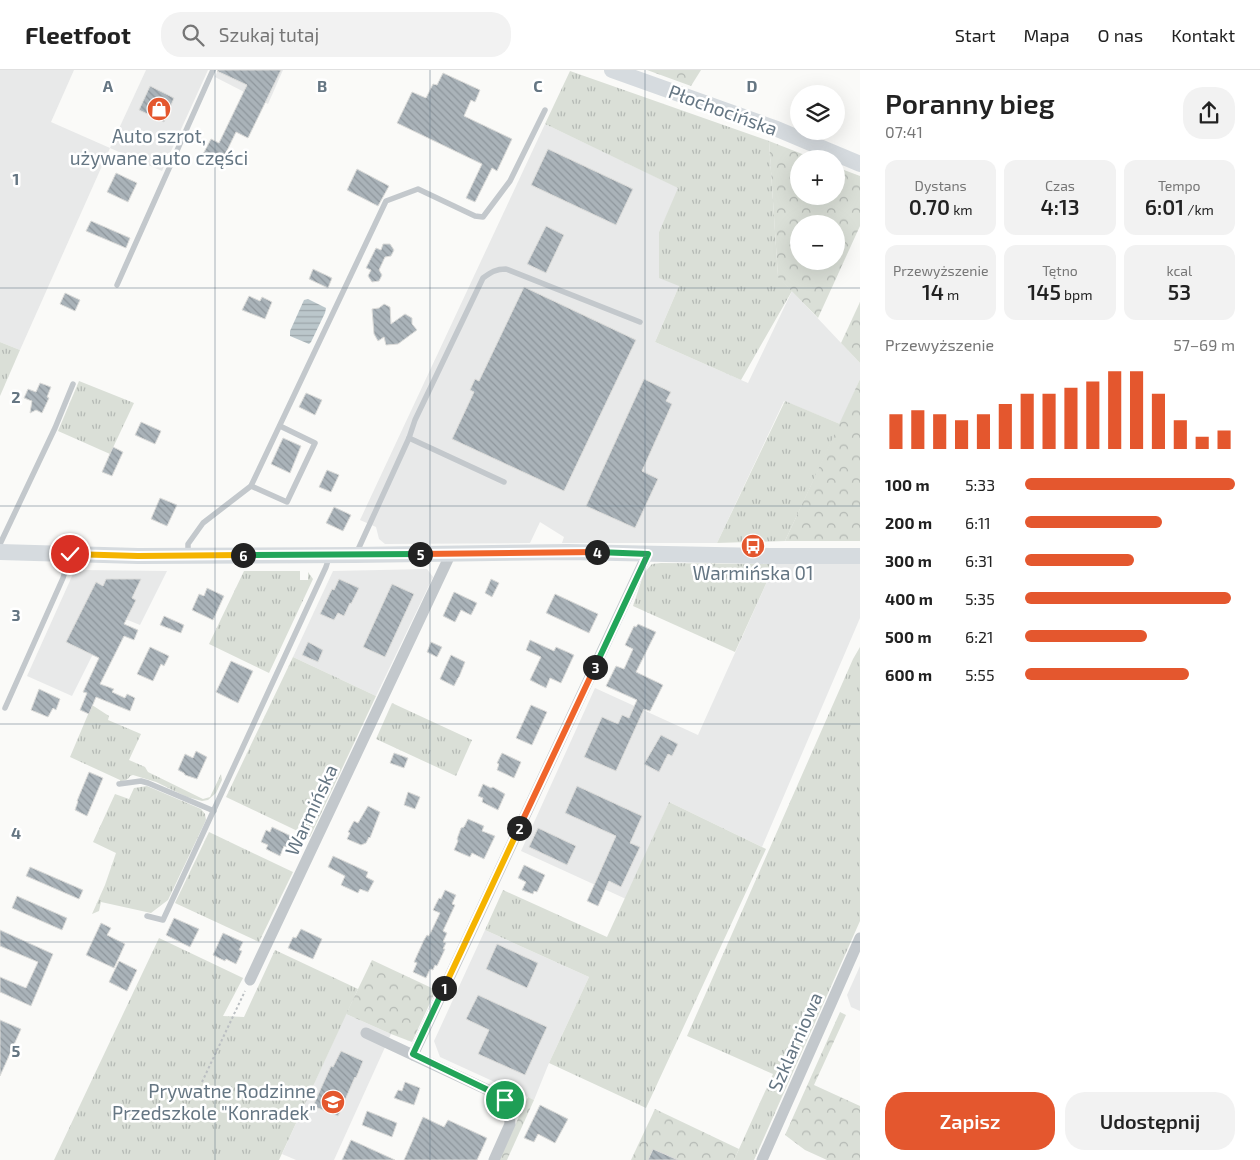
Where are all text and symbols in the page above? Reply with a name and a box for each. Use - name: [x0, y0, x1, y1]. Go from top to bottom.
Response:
- search box: [161, 12, 511, 57]
- text: Fleetfoot: [25, 20, 131, 49]
- icon: search: [179, 21, 207, 49]
- text: Szukaj tutaj: [219, 23, 319, 46]
- text: Start: [955, 24, 996, 46]
- text: Mapa: [1024, 24, 1070, 46]
- text: O nas: [1098, 24, 1143, 46]
- text: Kontakt: [1171, 24, 1235, 46]
- text: A: [103, 76, 114, 95]
- text: B: [317, 76, 327, 95]
- text: C: [533, 76, 543, 95]
- text: D: [747, 76, 758, 95]
- street label: Płochocińska: [666, 79, 781, 140]
- map controls: [790, 85, 845, 270]
- button: layers: [790, 85, 845, 140]
- text: Poranny bieg: [885, 86, 1055, 120]
- button: share: [1183, 87, 1235, 139]
- shop icon: Auto szrot, używane auto części: [146, 96, 172, 122]
- text: 07:41: [885, 122, 923, 141]
- place label: Auto szrot, używane auto części: [70, 124, 248, 169]
- button: +: [790, 150, 845, 205]
- text: 1: [13, 169, 19, 188]
- text: Dystans: [915, 177, 967, 194]
- text: Czas: [1045, 177, 1075, 194]
- text: Tempo: [1158, 177, 1201, 194]
- text: 0.70: [909, 194, 950, 219]
- text: 4:13: [1041, 194, 1079, 219]
- text: 6:01: [1145, 194, 1184, 219]
- text: km: [950, 201, 973, 218]
- text: /km: [1184, 201, 1214, 218]
- button: −: [790, 215, 845, 270]
- text: Przewyższenie: [893, 262, 988, 279]
- text: Tętno: [1042, 262, 1078, 279]
- text: kcal: [1167, 262, 1192, 279]
- text: 14: [922, 279, 944, 304]
- text: 145: [1028, 279, 1061, 304]
- text: 53: [1168, 279, 1191, 304]
- text: m: [944, 286, 959, 303]
- text: bpm: [1061, 286, 1092, 303]
- text: Przewyższenie: [885, 335, 994, 354]
- text: 57–69 m: [1173, 335, 1235, 354]
- text: 2: [11, 387, 21, 406]
- text: 100 m: [885, 475, 930, 494]
- text: 5:33: [965, 475, 995, 494]
- text: 200 m: [885, 513, 932, 532]
- text: 6:11: [965, 513, 991, 532]
- pin: [49, 533, 91, 575]
- bus stop icon: Warmińska 01: [740, 533, 766, 559]
- icon: check: [56, 540, 84, 568]
- pin: 4: [584, 540, 610, 564]
- pin: 6: [230, 542, 256, 568]
- pin: 5: [408, 542, 432, 566]
- text: 4: [593, 544, 602, 561]
- text: 5: [417, 546, 424, 563]
- text: 6: [239, 547, 248, 564]
- text: 300 m: [885, 551, 932, 570]
- text: 6:31: [965, 551, 993, 570]
- place label: Warmińska 01: [692, 561, 814, 584]
- text: 400 m: [885, 589, 933, 608]
- text: 5:35: [965, 589, 995, 608]
- text: 3: [11, 605, 21, 624]
- text: 500 m: [885, 627, 932, 646]
- text: 6:21: [965, 627, 993, 646]
- pin: 3: [582, 654, 608, 680]
- text: 3: [592, 659, 599, 676]
- text: 600 m: [885, 665, 932, 684]
- text: 5:55: [965, 665, 995, 684]
- street label: Warmińska: [279, 761, 342, 859]
- pin: 2: [506, 816, 532, 840]
- text: 2: [515, 820, 524, 837]
- text: 4: [11, 823, 21, 842]
- pin: 1: [432, 976, 456, 1000]
- text: 1: [441, 980, 448, 997]
- street label: Szklarniowa: [762, 989, 827, 1095]
- text: 5: [12, 1041, 21, 1060]
- place label: Prywatne Rodzinne Przedszkole "Konradek": [112, 1079, 316, 1124]
- pin: [484, 1079, 526, 1121]
- icon: arrive: [491, 1086, 519, 1114]
- school or university icon: Prywatne Rodzinne Przedszkole "Konradek": [320, 1089, 346, 1115]
- button: Zapisz: [885, 1092, 1055, 1150]
- button: Udostępnij: [1065, 1092, 1235, 1150]

